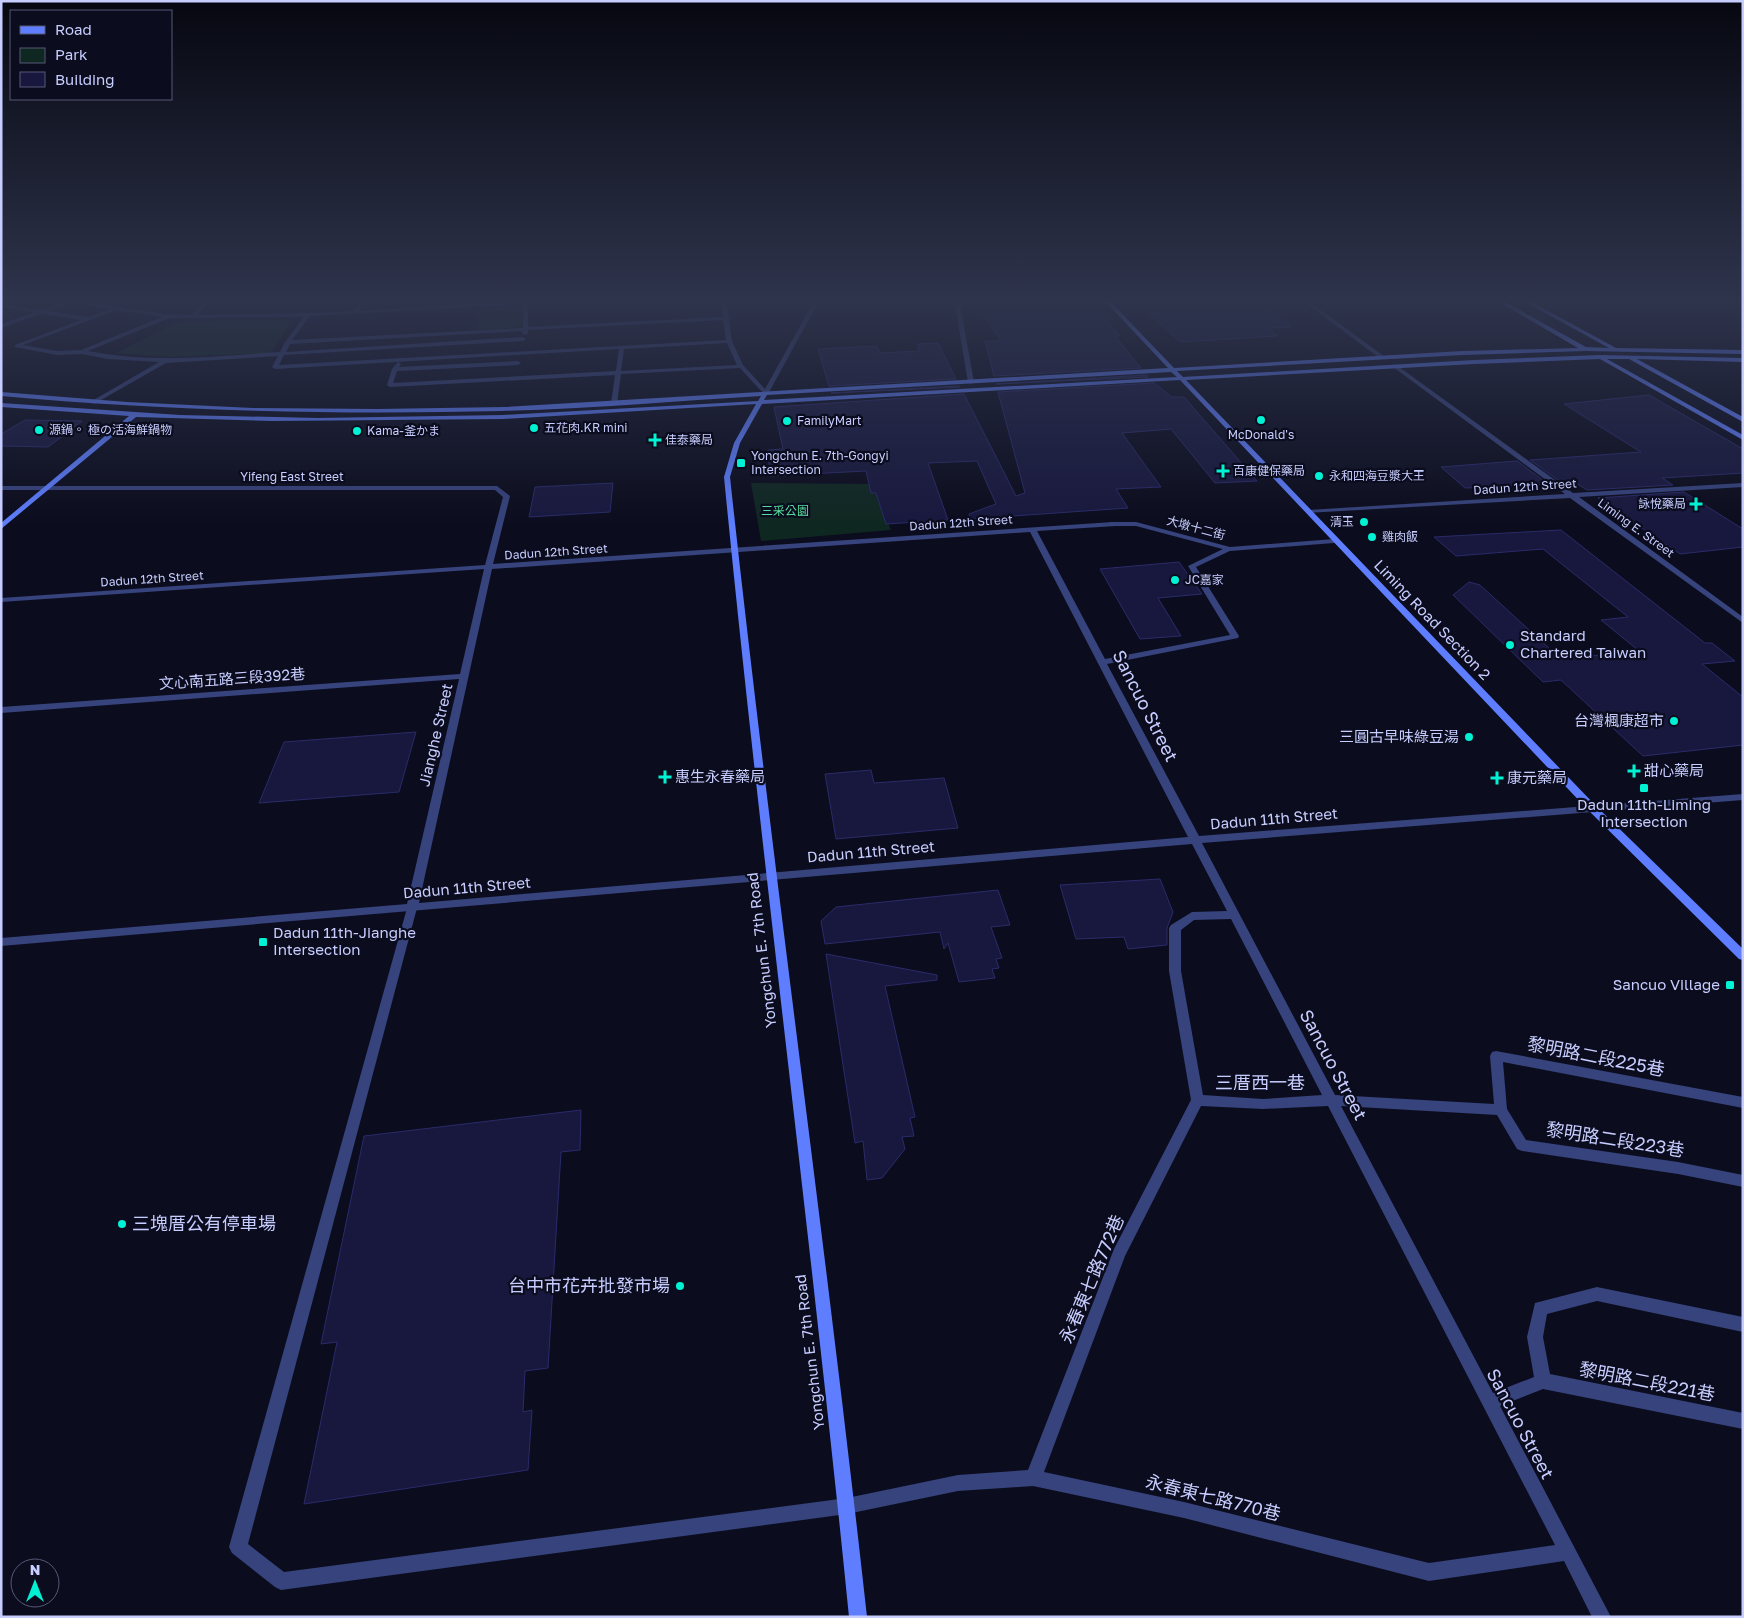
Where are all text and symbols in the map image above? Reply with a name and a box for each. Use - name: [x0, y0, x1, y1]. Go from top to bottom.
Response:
- legend: [10, 10, 172, 100]
- text: Road: [55, 20, 92, 38]
- text: Park: [55, 45, 88, 63]
- text: Building: [55, 70, 115, 88]
- place label: FamilyMart: [797, 413, 862, 428]
- marker: McDonald's: [1255, 414, 1267, 426]
- marker: FamilyMart: [781, 415, 793, 427]
- place label: 五花肉.KR mini: [544, 420, 627, 435]
- place label: 源鍋。 極の活海鮮鍋物: [49, 422, 172, 437]
- marker: 五花肉.KR mini: [528, 422, 540, 434]
- place label: Kama-釜かま: [367, 423, 440, 438]
- marker: 源鍋。 極の活海鮮鍋物: [33, 424, 45, 436]
- marker: Kama-釜かま: [351, 425, 363, 437]
- place label: McDonald's: [1228, 427, 1294, 442]
- place label: 佳泰藥局: [665, 432, 713, 447]
- marker: 佳泰藥局: [649, 434, 661, 446]
- place label: Yongchun E. 7th-Gongyi Intersection: [751, 448, 889, 477]
- marker: Yongchun E. 7th-Gongyi Intersection: [735, 457, 747, 469]
- place label: 百康健保藥局: [1233, 463, 1305, 478]
- marker: 百康健保藥局: [1217, 465, 1229, 477]
- place label: 永和四海豆漿大王: [1329, 468, 1425, 483]
- street label: Yifeng East Street: [240, 469, 344, 484]
- marker: 永和四海豆漿大王: [1313, 470, 1325, 482]
- street label: Dadun 12th Street: [1473, 475, 1577, 498]
- street label: Liming E. Street: [1595, 495, 1678, 561]
- place label: 詠悅藥局: [1638, 496, 1686, 511]
- marker: 詠悅藥局: [1690, 498, 1702, 510]
- park label: 三采公園: [761, 503, 809, 518]
- street label: Dadun 12th Street: [909, 511, 1013, 534]
- street label: 大墩十二街: [1165, 513, 1227, 543]
- place label: 清玉: [1330, 514, 1354, 529]
- marker: 清玉: [1358, 516, 1370, 528]
- place label: 雞肉飯: [1382, 529, 1418, 544]
- marker: 雞肉飯: [1366, 531, 1378, 543]
- street label: Dadun 12th Street: [504, 540, 608, 563]
- street label: Liming Road Section 2: [1371, 556, 1495, 683]
- street label: Dadun 12th Street: [100, 567, 204, 590]
- place label: JC嘉家: [1185, 572, 1224, 587]
- marker: JC嘉家: [1169, 574, 1181, 586]
- place label: Standard Chartered Taiwan: [1520, 626, 1646, 661]
- marker: Standard Chartered Taiwan: [1504, 639, 1516, 651]
- street label: Sancuo Street: [1108, 646, 1183, 765]
- street label: 文心南五路三段392巷: [158, 664, 306, 692]
- street label: Jianghe Street: [414, 681, 456, 788]
- place label: 台灣楓康超市: [1574, 711, 1664, 729]
- marker: 台灣楓康超市: [1668, 715, 1680, 727]
- place label: 三圓古早味綠豆湯: [1339, 727, 1459, 745]
- marker: 三圓古早味綠豆湯: [1463, 731, 1475, 743]
- place label: 甜心藥局: [1644, 761, 1704, 779]
- marker: 甜心藥局: [1628, 765, 1640, 777]
- place label: 惠生永春藥局: [675, 767, 765, 785]
- place label: 康元藥局: [1507, 768, 1567, 786]
- marker: 惠生永春藥局: [659, 771, 671, 783]
- marker: 康元藥局: [1491, 772, 1503, 784]
- marker: Dadun 11th-Liming Intersection: [1638, 782, 1650, 794]
- place label: Dadun 11th-Liming Intersection: [1577, 795, 1711, 830]
- street label: Dadun 11th Street: [1209, 803, 1339, 833]
- street label: Dadun 11th Street: [806, 836, 936, 866]
- street label: Yongchun E. 7th Road: [743, 871, 779, 1029]
- street label: Dadun 11th Street: [402, 872, 532, 902]
- place label: Dadun 11th-Jianghe Intersection: [273, 923, 416, 958]
- marker: Dadun 11th-Jianghe Intersection: [257, 936, 269, 948]
- place label: Sancuo Village: [1613, 975, 1720, 993]
- marker: Sancuo Village: [1724, 979, 1736, 991]
- street label: Sancuo Street: [1296, 1005, 1372, 1124]
- street label: 黎明路二段225巷: [1526, 1032, 1667, 1080]
- street label: 三厝西一巷: [1215, 1071, 1305, 1093]
- street label: 黎明路二段223巷: [1545, 1117, 1686, 1161]
- street label: 永春東七路772巷: [1054, 1211, 1128, 1346]
- place label: 三塊厝公有停車場: [132, 1212, 276, 1234]
- marker: 三塊厝公有停車場: [116, 1218, 128, 1230]
- street label: Yongchun E. 7th Road: [791, 1273, 827, 1431]
- place label: 台中市花卉批發市場: [508, 1274, 670, 1296]
- marker: 台中市花卉批發市場: [674, 1280, 686, 1292]
- street label: 黎明路二段221巷: [1578, 1357, 1717, 1405]
- street label: Sancuo Street: [1483, 1364, 1559, 1483]
- street label: 永春東七路770巷: [1144, 1470, 1283, 1524]
- north arrow: [10, 1558, 60, 1608]
- text: N: [30, 1561, 40, 1578]

